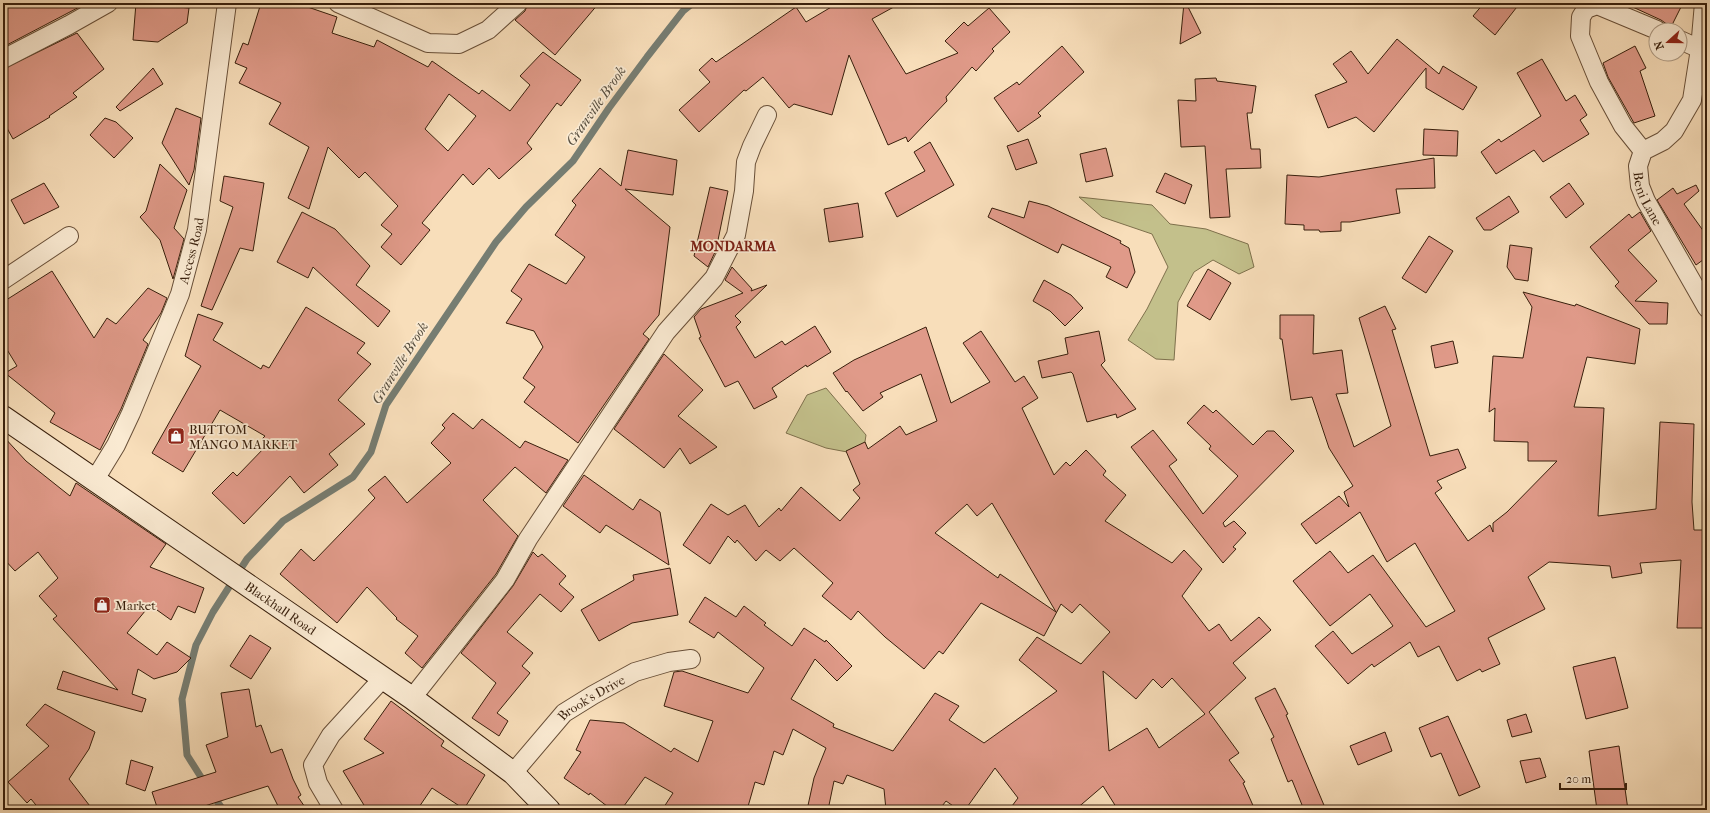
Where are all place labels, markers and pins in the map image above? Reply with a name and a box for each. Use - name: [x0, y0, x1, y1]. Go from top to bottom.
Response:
- place label: BUTTOM MANGO MARKET: [189, 422, 297, 452]
- shop icon: BUTTOM MANGO MARKET: [166, 426, 186, 446]
- shop icon: Market: [92, 595, 112, 615]
- place label: Market: [115, 598, 156, 613]

